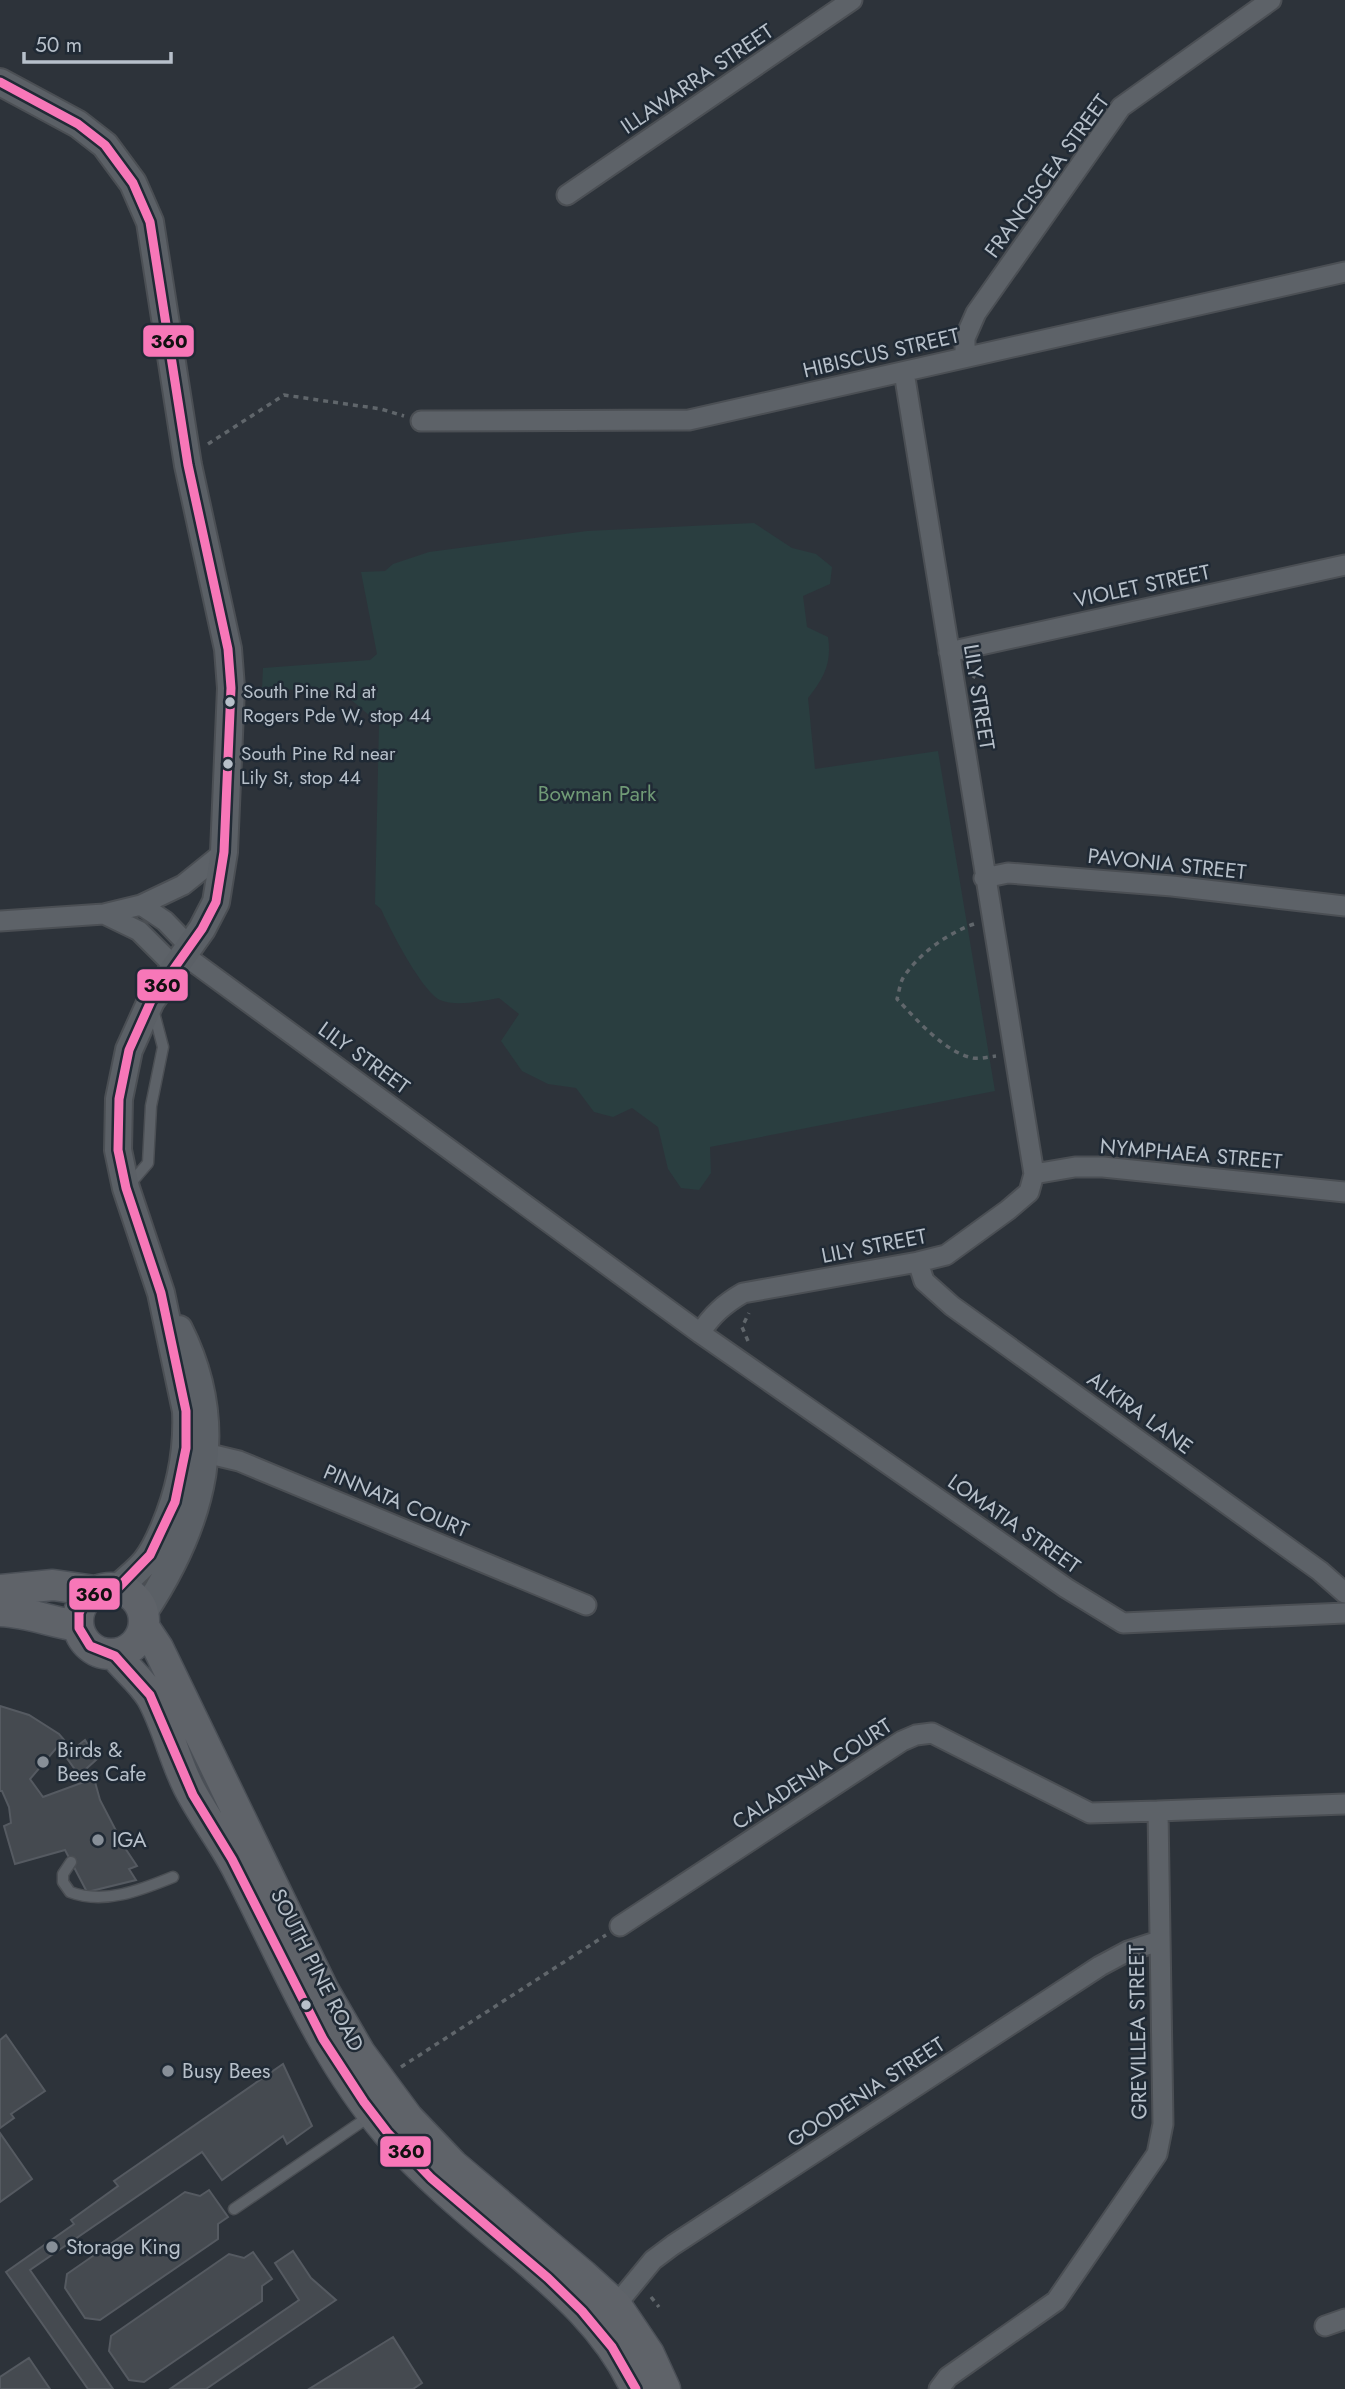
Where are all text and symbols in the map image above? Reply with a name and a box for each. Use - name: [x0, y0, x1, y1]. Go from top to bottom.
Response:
- street label: ILLAWARRA STREET: [615, 17, 780, 141]
- scale bar: [24, 21, 172, 65]
- text: 50 m: [35, 30, 82, 60]
- street label: FRANCISCEA STREET: [977, 88, 1117, 264]
- street label: HIBISCUS STREET: [800, 320, 962, 386]
- line badge: 360: [142, 324, 195, 358]
- text: 360: [150, 328, 188, 355]
- street label: VIOLET STREET: [1071, 557, 1213, 615]
- street label: LILY STREET: [956, 642, 1002, 752]
- place label: South Pine Rd at Rogers Pde W, stop 44: [243, 678, 431, 729]
- marker: South Pine Rd at Rogers Pde W, stop 44: [223, 695, 237, 709]
- place label: South Pine Rd near Lily St, stop 44: [241, 740, 396, 791]
- marker: South Pine Rd near Lily St, stop 44: [221, 757, 235, 771]
- park label: Bowman Park: [538, 779, 657, 809]
- street label: PAVONIA STREET: [1086, 841, 1248, 887]
- line badge: 360: [136, 968, 189, 1002]
- text: 360: [143, 972, 181, 999]
- street label: LILY STREET: [312, 1015, 416, 1102]
- street label: NYMPHAEA STREET: [1099, 1131, 1284, 1177]
- street label: LILY STREET: [819, 1221, 929, 1271]
- street label: ALKIRA LANE: [1081, 1364, 1199, 1462]
- street label: PINNATA COURT: [319, 1457, 473, 1545]
- street label: LOMATIA STREET: [942, 1467, 1087, 1581]
- line badge: 360: [68, 1577, 121, 1611]
- text: 360: [75, 1581, 113, 1608]
- street label: CALADENIA COURT: [726, 1711, 898, 1837]
- place label: Birds & Bees Cafe: [57, 1735, 147, 1789]
- marker: Birds & Bees Cafe: [35, 1754, 51, 1770]
- place label: IGA: [112, 1825, 147, 1855]
- marker: IGA: [90, 1832, 106, 1848]
- street label: SOUTH PINE ROAD: [263, 1883, 371, 2057]
- street label: GREVILLEA STREET: [1121, 1944, 1155, 2120]
- unlabelled marker: [299, 1998, 313, 2012]
- street label: GOODENIA STREET: [781, 2030, 951, 2154]
- place label: Busy Bees: [182, 2056, 270, 2086]
- marker: Busy Bees: [160, 2063, 176, 2079]
- line badge: 360: [379, 2135, 432, 2168]
- text: 360: [387, 2138, 425, 2165]
- place label: Storage King: [66, 2232, 181, 2262]
- marker: Storage King: [44, 2239, 60, 2255]

